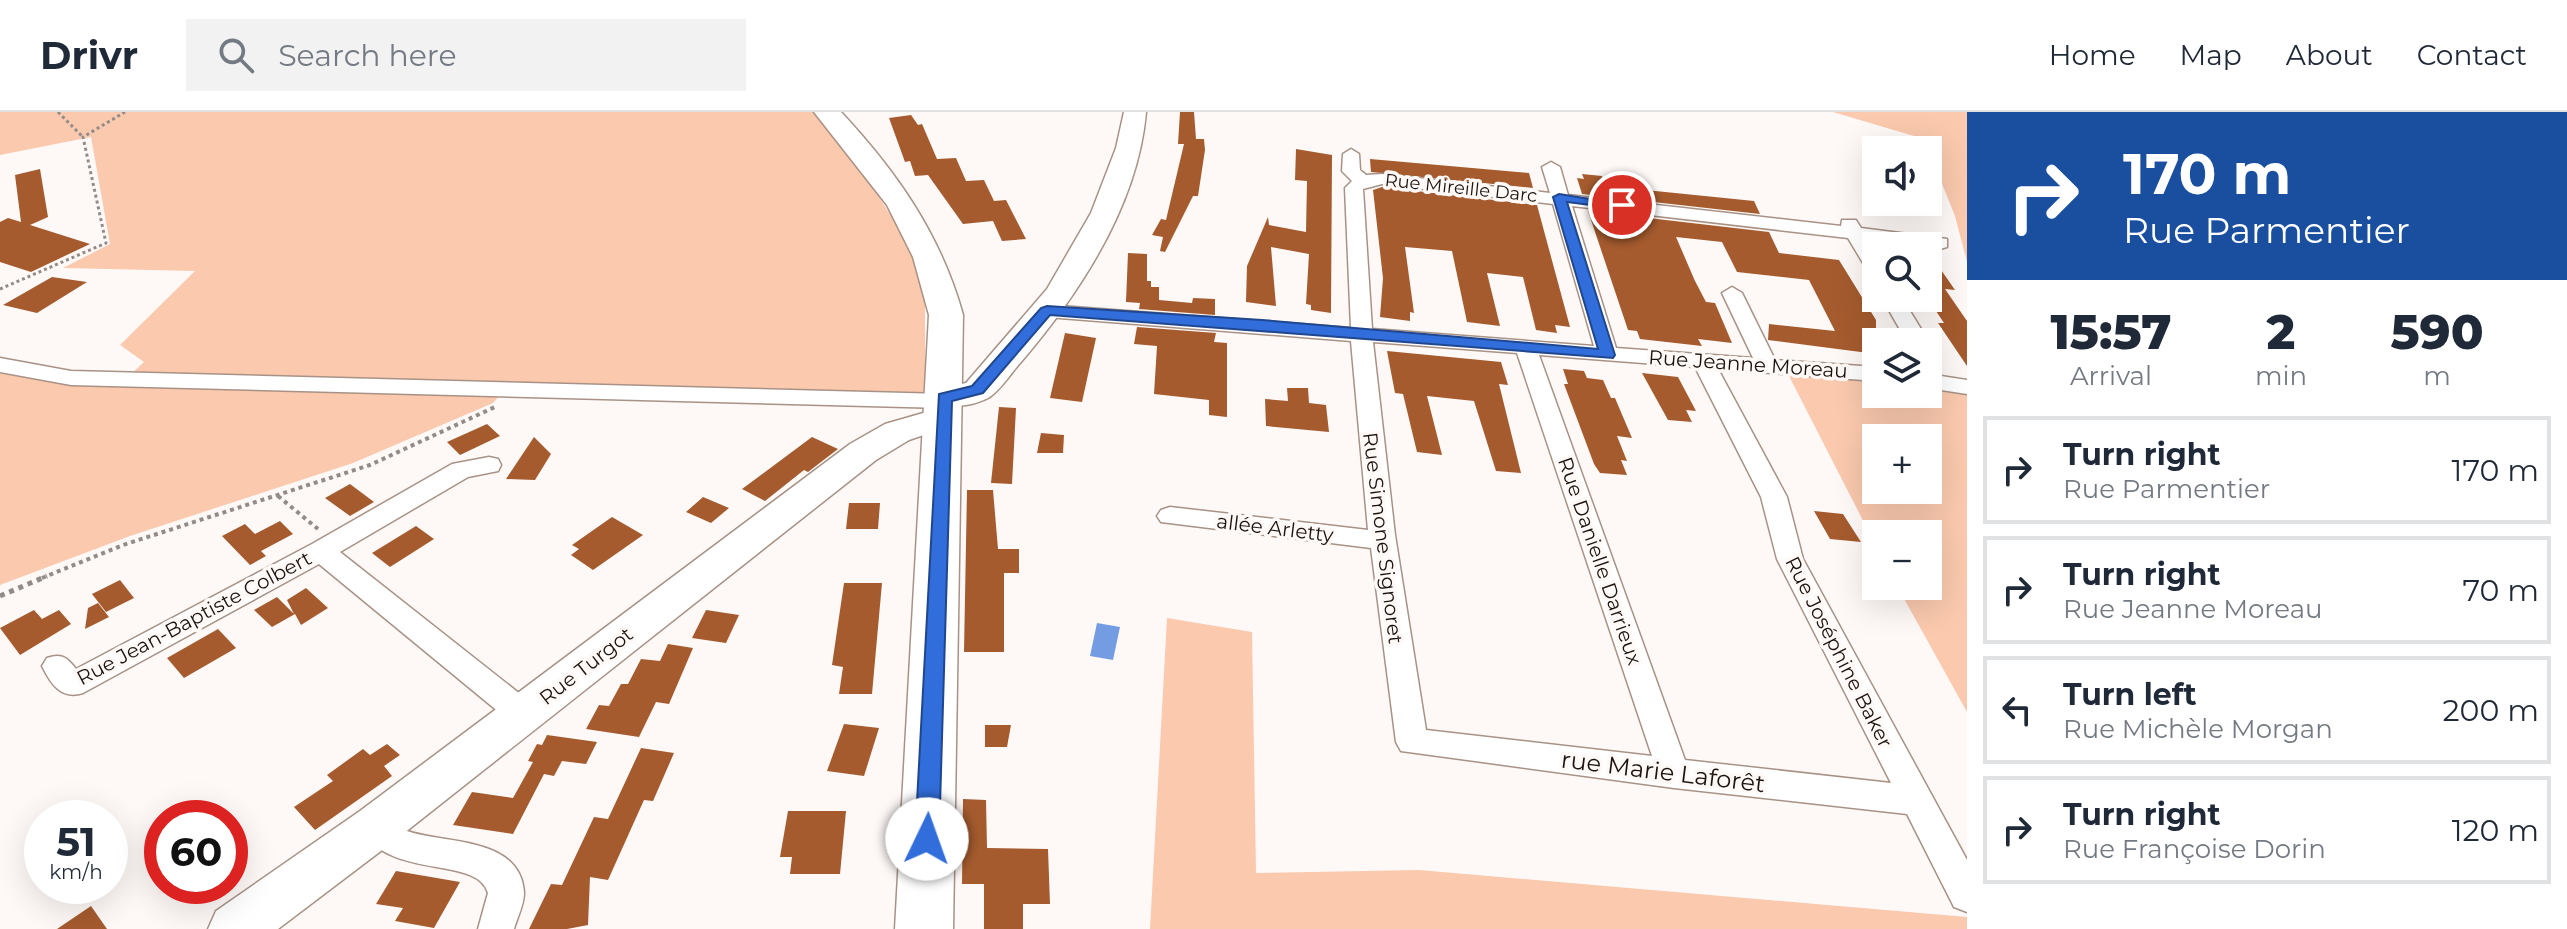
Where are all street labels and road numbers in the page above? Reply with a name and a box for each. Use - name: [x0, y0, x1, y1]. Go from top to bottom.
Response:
- street label: Rue Mireille Darc: [1384, 169, 1538, 207]
- street label: Rue Jeanne Moreau: [1648, 345, 1848, 383]
- street label: Rue Simone Signoret: [1358, 431, 1408, 645]
- street label: Rue Danielle Darrieux: [1553, 454, 1647, 668]
- street label: allée Arletty: [1215, 509, 1335, 547]
- street label: Rue Jean-Baptiste Colbert: [72, 546, 316, 690]
- street label: Rue Joséphine Baker: [1780, 552, 1898, 752]
- street label: Rue Turgot: [534, 622, 638, 710]
- street label: rue Marie Laforêt: [1559, 745, 1767, 798]

